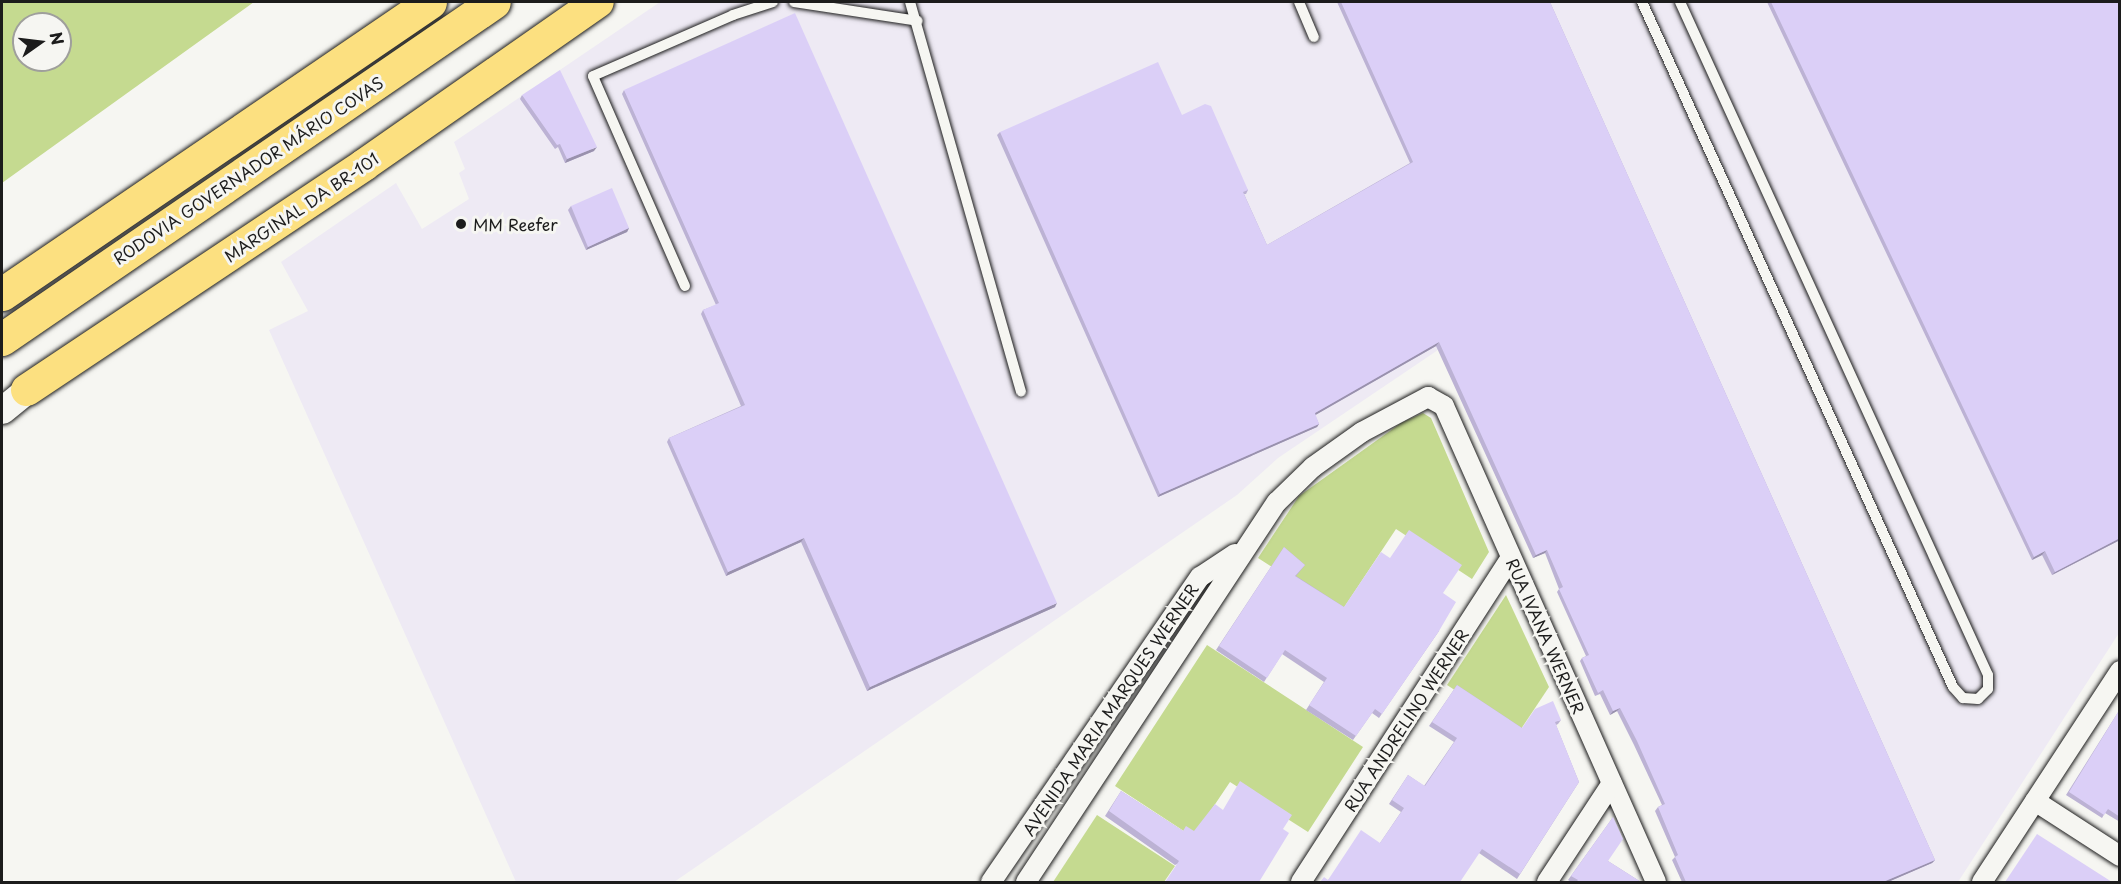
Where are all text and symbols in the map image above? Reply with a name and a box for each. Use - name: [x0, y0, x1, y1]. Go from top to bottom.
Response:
- north arrow: [12, 12, 72, 72]
- text: N: [44, 29, 71, 47]
- street label: RODOVIA GOVERNADOR MÁRIO COVAS: [108, 71, 388, 269]
- street label: MARGINAL DA BR-101: [221, 149, 381, 265]
- place label: MM Reefer: [473, 214, 558, 234]
- marker: MM Reefer: [454, 217, 468, 231]
- street label: RUA IVANA WERNER: [1503, 555, 1589, 717]
- street label: AVENIDA MARIA MARQUES WERNER: [1018, 580, 1202, 838]
- street label: RUA ANDRELINO WERNER: [1340, 625, 1472, 815]

